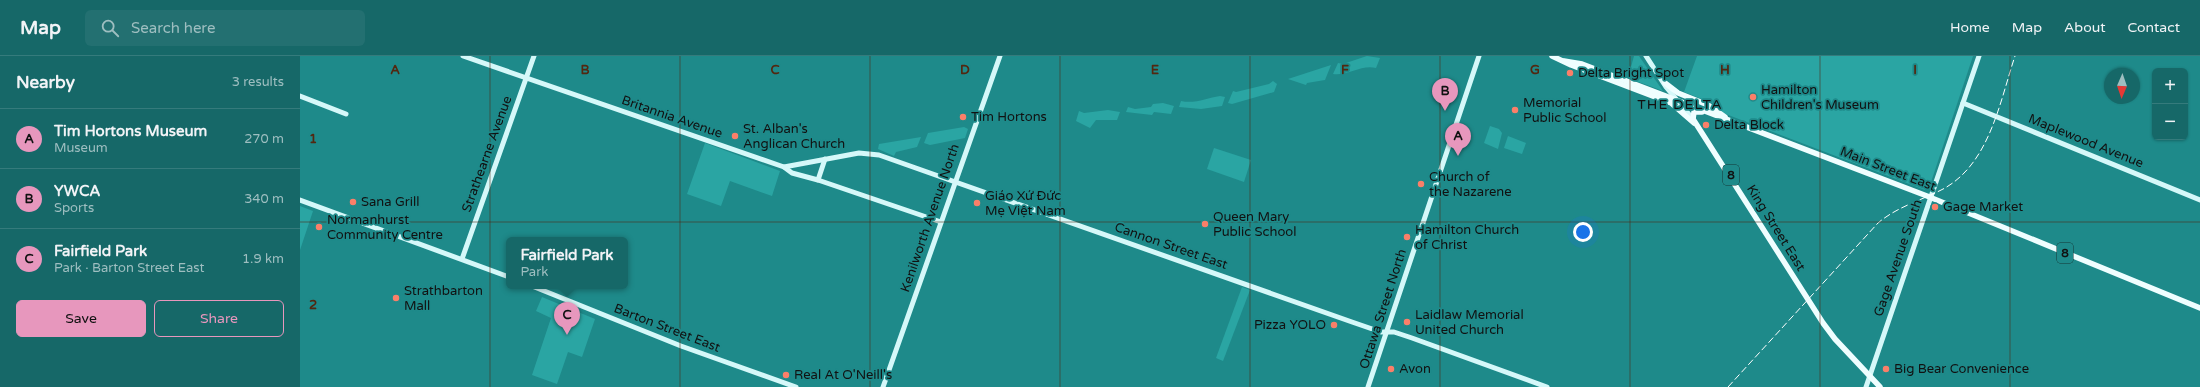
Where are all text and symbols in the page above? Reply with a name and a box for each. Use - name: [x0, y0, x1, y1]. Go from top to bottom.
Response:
- search box: [85, 10, 365, 46]
- text: Map: [20, 17, 61, 39]
- icon: search: [99, 17, 121, 39]
- text: Search here: [131, 19, 215, 37]
- text: Home: [1950, 19, 1990, 36]
- text: Map: [2012, 19, 2042, 36]
- text: About: [2064, 19, 2106, 36]
- text: Contact: [2128, 19, 2180, 36]
- text: A: [390, 62, 400, 78]
- text: B: [580, 62, 590, 78]
- text: C: [770, 62, 780, 78]
- text: D: [960, 62, 970, 78]
- text: E: [1151, 62, 1159, 78]
- text: F: [1341, 62, 1349, 78]
- text: G: [1530, 62, 1540, 78]
- text: H: [1720, 62, 1730, 78]
- text: I: [1913, 62, 1917, 78]
- place label: Delta Bright Spot: [1578, 65, 1684, 81]
- marker: Delta Bright Spot: [1565, 68, 1575, 78]
- north arrow: [2104, 68, 2140, 104]
- map controls: [2152, 68, 2188, 140]
- button: +: [2152, 68, 2188, 104]
- text: Nearby: [16, 72, 75, 93]
- text: 3 results: [232, 74, 284, 90]
- pin: B: [1432, 78, 1458, 111]
- place label: Hamilton Children's Museum: [1761, 82, 1879, 113]
- street label: Britannia Avenue: [619, 92, 725, 142]
- marker: Hamilton Children's Museum: [1748, 92, 1758, 102]
- street label: Strathearne Avenue: [459, 94, 515, 214]
- place label: Memorial Public School: [1523, 95, 1606, 126]
- district label: THE DELTA: [1637, 96, 1723, 113]
- button: −: [2152, 104, 2188, 140]
- marker: Memorial Public School: [1510, 105, 1520, 115]
- place label: Tim Hortons: [971, 109, 1047, 125]
- street label: Maplewood Avenue: [2026, 111, 2146, 171]
- marker: Tim Hortons: [958, 112, 968, 122]
- place label: Delta Block: [1714, 117, 1784, 133]
- marker: Delta Block: [1701, 120, 1711, 130]
- place label: St. Alban's Anglican Church: [743, 121, 845, 152]
- text: Tim Hortons Museum: [54, 122, 207, 140]
- pin: A: [1445, 123, 1471, 156]
- text: A: [24, 131, 34, 147]
- text: 270 m: [244, 131, 284, 147]
- text: 1: [309, 131, 317, 147]
- marker: St. Alban's Anglican Church: [730, 131, 740, 141]
- text: Museum: [54, 140, 108, 156]
- street label: Kenilworth Avenue North: [897, 142, 963, 294]
- street label: Main Street East: [1838, 143, 1938, 195]
- road number: 8: [1723, 165, 1739, 185]
- place label: Church of the Nazarene: [1429, 169, 1512, 200]
- marker: Church of the Nazarene: [1416, 179, 1426, 189]
- text: YWCA: [54, 182, 101, 200]
- street label: King Street East: [1743, 182, 1809, 274]
- place label: Giáo Xứ Đức Mẹ Việt Nam: [985, 188, 1066, 219]
- text: B: [24, 191, 34, 207]
- text: 340 m: [244, 191, 284, 207]
- place label: Sana Grill: [361, 194, 419, 210]
- marker: Sana Grill: [348, 197, 358, 207]
- street label: Gage Avenue South: [1870, 197, 1926, 319]
- marker: Giáo Xứ Đức Mẹ Việt Nam: [972, 198, 982, 208]
- place label: Gage Market: [1943, 199, 2023, 215]
- text: Sports: [54, 200, 94, 216]
- marker: Gage Market: [1930, 202, 1940, 212]
- place label: Queen Mary Public School: [1213, 209, 1296, 240]
- place label: Normanhurst Community Centre: [327, 212, 443, 243]
- street label: Cannon Street East: [1112, 219, 1230, 273]
- marker: Queen Mary Public School: [1200, 219, 1210, 229]
- marker: Normanhurst Community Centre: [314, 222, 324, 232]
- place label: Hamilton Church of Christ: [1415, 222, 1519, 253]
- your location: [1573, 222, 1593, 242]
- marker: Hamilton Church of Christ: [1402, 232, 1412, 242]
- popup: [506, 237, 628, 289]
- text: Fairfield Park: [54, 242, 147, 260]
- road number: 8: [2057, 243, 2073, 263]
- text: Fairfield Park: [520, 246, 614, 264]
- street label: Ottawa Street North: [1356, 247, 1410, 371]
- text: C: [24, 251, 34, 267]
- text: 1.9 km: [242, 251, 284, 267]
- text: Park · Barton Street East: [54, 260, 204, 276]
- text: Park: [520, 264, 548, 280]
- place label: Strathbarton Mall: [404, 283, 483, 314]
- marker: Strathbarton Mall: [391, 293, 401, 303]
- text: 2: [309, 297, 317, 313]
- button: Save: [16, 300, 146, 337]
- button: Share: [154, 300, 284, 337]
- street label: Barton Street East: [612, 300, 722, 356]
- pin: C: [554, 302, 580, 335]
- place label: Laidlaw Memorial United Church: [1415, 307, 1524, 338]
- place label: Pizza YOLO: [1254, 317, 1326, 333]
- marker: Laidlaw Memorial United Church: [1402, 317, 1412, 327]
- marker: Pizza YOLO: [1329, 320, 1339, 330]
- place label: Avon: [1399, 361, 1431, 377]
- place label: Big Bear Convenience: [1894, 361, 2029, 377]
- marker: Avon: [1386, 364, 1396, 374]
- marker: Big Bear Convenience: [1881, 364, 1891, 374]
- place label: Real At O'Neill's: [794, 367, 892, 383]
- marker: Real At O'Neill's: [781, 370, 791, 380]

